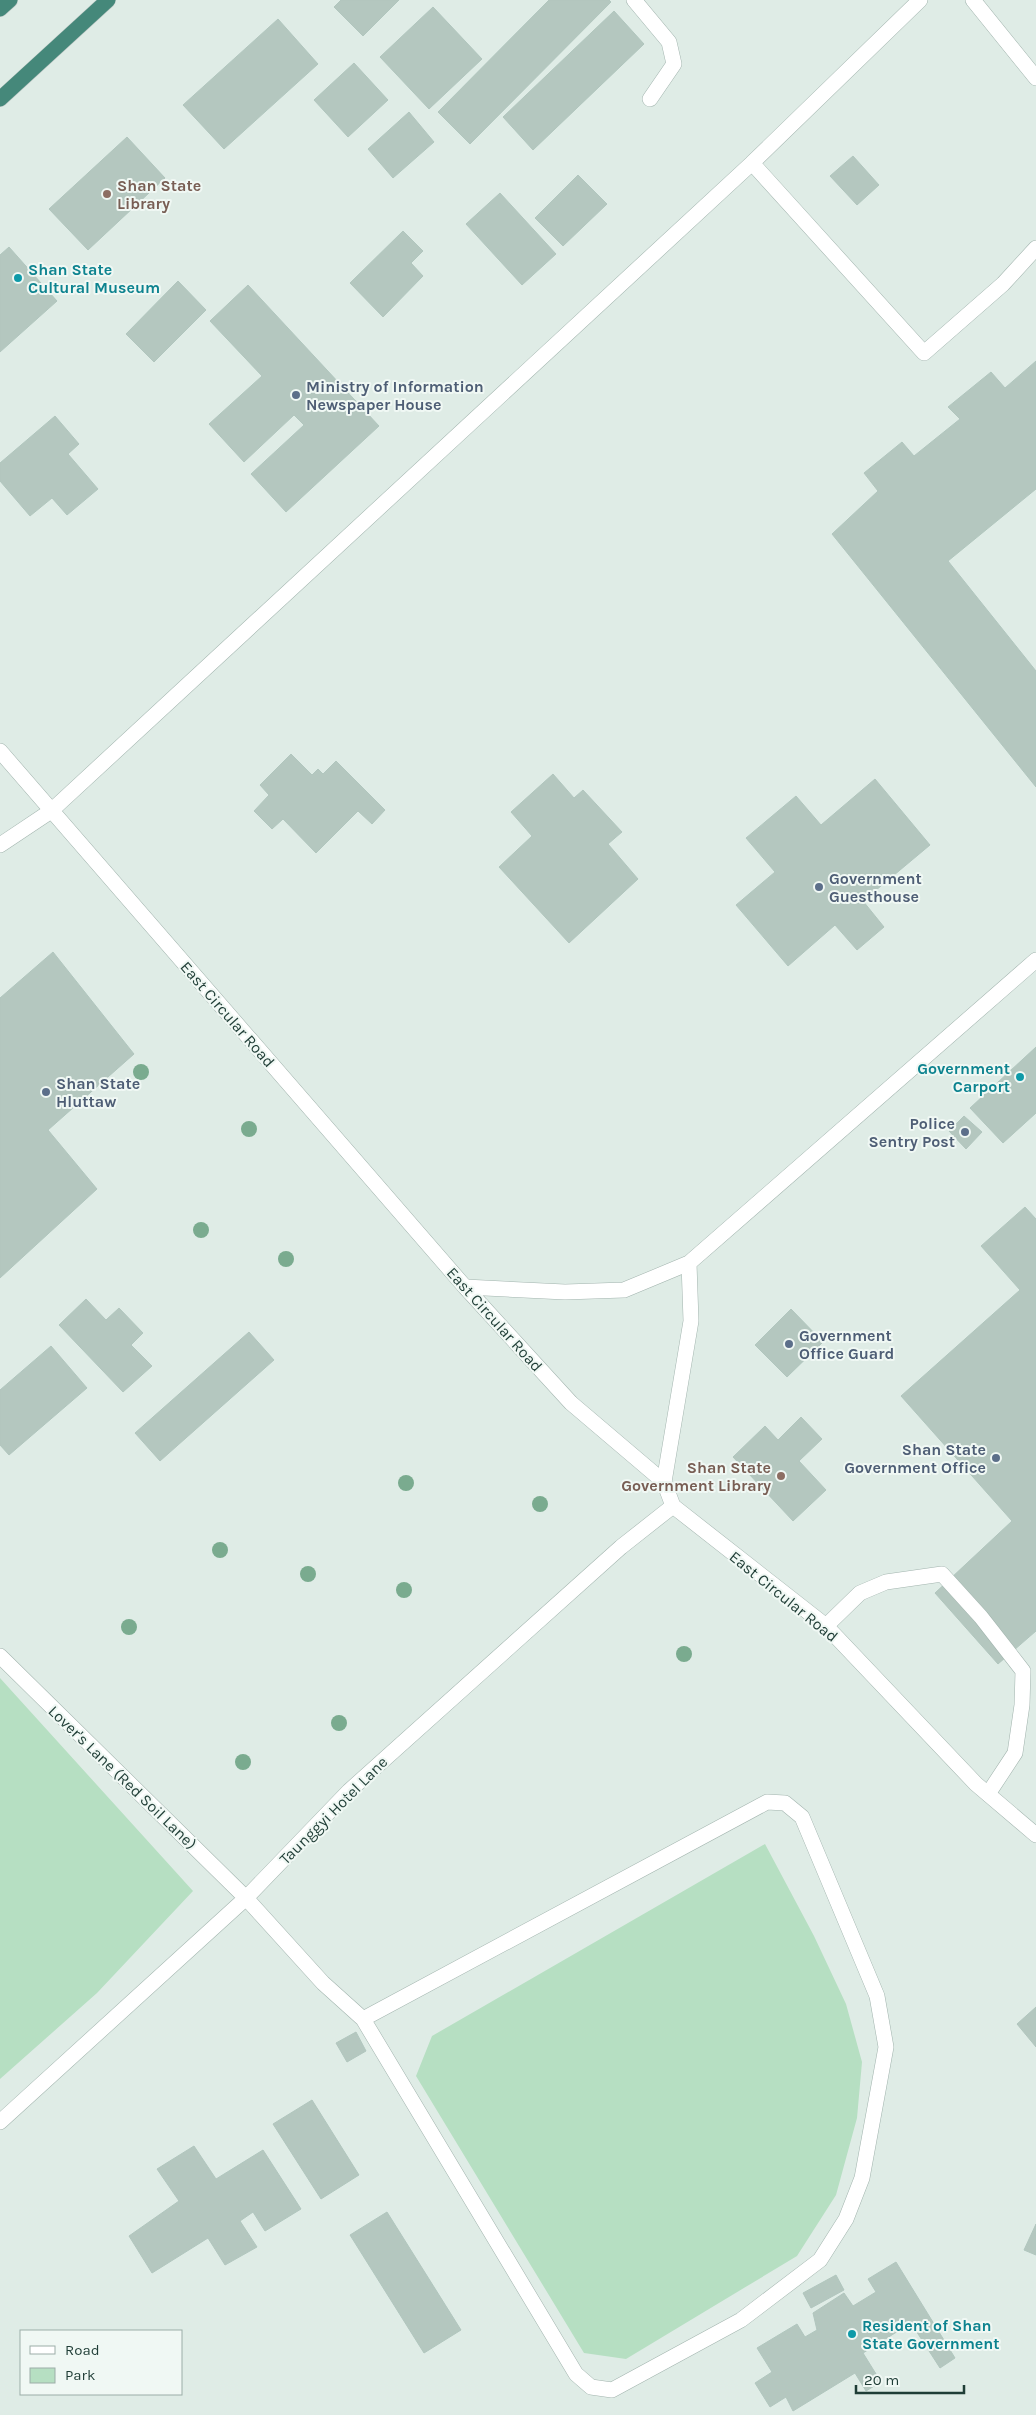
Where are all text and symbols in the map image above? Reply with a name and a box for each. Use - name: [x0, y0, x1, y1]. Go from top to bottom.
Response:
- place label: Shan State Library: [117, 176, 201, 213]
- marker: Shan State Library: [101, 188, 113, 200]
- place label: Shan State Cultural Museum: [28, 260, 160, 297]
- marker: Shan State Cultural Museum: [12, 272, 24, 284]
- place label: Ministry of Information Newspaper House: [306, 377, 484, 414]
- marker: Ministry of Information Newspaper House: [290, 389, 302, 401]
- place label: Government Guesthouse: [829, 869, 922, 906]
- marker: Government Guesthouse: [813, 881, 825, 893]
- street label: East Circular Road: [176, 958, 279, 1071]
- place label: Government Carport: [917, 1059, 1010, 1096]
- marker: Government Carport: [1014, 1071, 1026, 1083]
- place label: Shan State Hluttaw: [56, 1074, 140, 1111]
- marker: Shan State Hluttaw: [40, 1086, 52, 1098]
- place label: Police Sentry Post: [869, 1114, 955, 1151]
- marker: Police Sentry Post: [959, 1126, 971, 1138]
- street label: East Circular Road: [443, 1263, 547, 1375]
- place label: Government Office Guard: [799, 1326, 894, 1363]
- marker: Government Office Guard: [783, 1338, 795, 1350]
- place label: Shan State Government Office: [844, 1440, 986, 1477]
- marker: Shan State Government Office: [990, 1452, 1002, 1464]
- place label: Shan State Government Library: [621, 1458, 771, 1495]
- marker: Shan State Government Library: [775, 1470, 787, 1482]
- street label: East Circular Road: [726, 1547, 842, 1646]
- street label: Lover's Lane (Red Soil Lane): [45, 1701, 201, 1853]
- street label: Taunggyi Hotel Lane: [275, 1752, 391, 1868]
- place label: Resident of Shan State Government: [862, 2316, 1000, 2353]
- marker: Resident of Shan State Government: [846, 2328, 858, 2340]
- legend: [20, 2330, 182, 2395]
- text: Road: [65, 2341, 100, 2359]
- scale bar: [856, 2362, 964, 2394]
- text: Park: [65, 2366, 95, 2384]
- text: 20 m: [864, 2371, 899, 2389]

